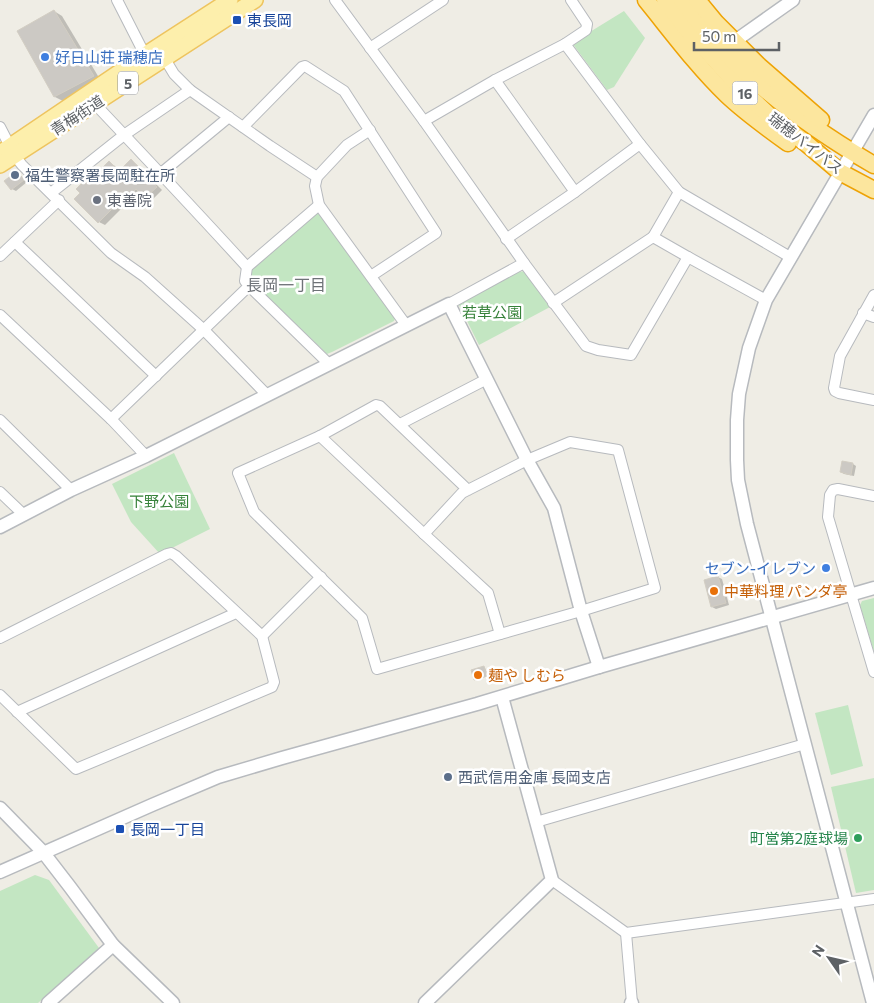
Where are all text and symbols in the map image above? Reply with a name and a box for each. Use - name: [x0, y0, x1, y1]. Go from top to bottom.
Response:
- place label: 東長岡: [247, 11, 292, 29]
- marker: 東長岡: [231, 14, 243, 26]
- scale bar: [694, 20, 779, 52]
- text: 50 m: [702, 27, 736, 45]
- place label: 好日山荘 瑞穂店: [55, 48, 163, 66]
- marker: 好日山荘 瑞穂店: [39, 51, 51, 63]
- road number: 5: [118, 72, 138, 95]
- road number: 16: [732, 82, 758, 105]
- street label: 青梅街道: [47, 91, 107, 139]
- street label: 瑞穂バイパス: [765, 108, 847, 178]
- place label: 福生警察署長岡駐在所: [25, 166, 175, 184]
- marker: 福生警察署長岡駐在所: [9, 169, 21, 181]
- place label: 東善院: [107, 191, 152, 209]
- marker: 東善院: [91, 194, 103, 206]
- district label: 長岡一丁目: [246, 275, 326, 294]
- park label: 若草公園: [462, 303, 522, 321]
- park label: 下野公園: [129, 492, 189, 510]
- place label: セブン-イレブン: [705, 559, 816, 577]
- marker: セブン-イレブン: [820, 562, 832, 574]
- place label: 中華料理 パンダ亭: [724, 582, 848, 600]
- marker: 中華料理 パンダ亭: [708, 585, 720, 597]
- place label: 麺や しむら: [488, 666, 566, 684]
- marker: 麺や しむら: [472, 669, 484, 681]
- place label: 西武信用金庫 長岡支店: [458, 768, 611, 786]
- marker: 西武信用金庫 長岡支店: [442, 771, 454, 783]
- place label: 長岡一丁目: [130, 820, 205, 838]
- marker: 長岡一丁目: [114, 823, 126, 835]
- place label: 町営第2庭球場: [750, 829, 848, 847]
- marker: 町営第2庭球場: [852, 832, 864, 844]
- north arrow: [804, 933, 854, 983]
- text: N: [808, 941, 828, 960]

